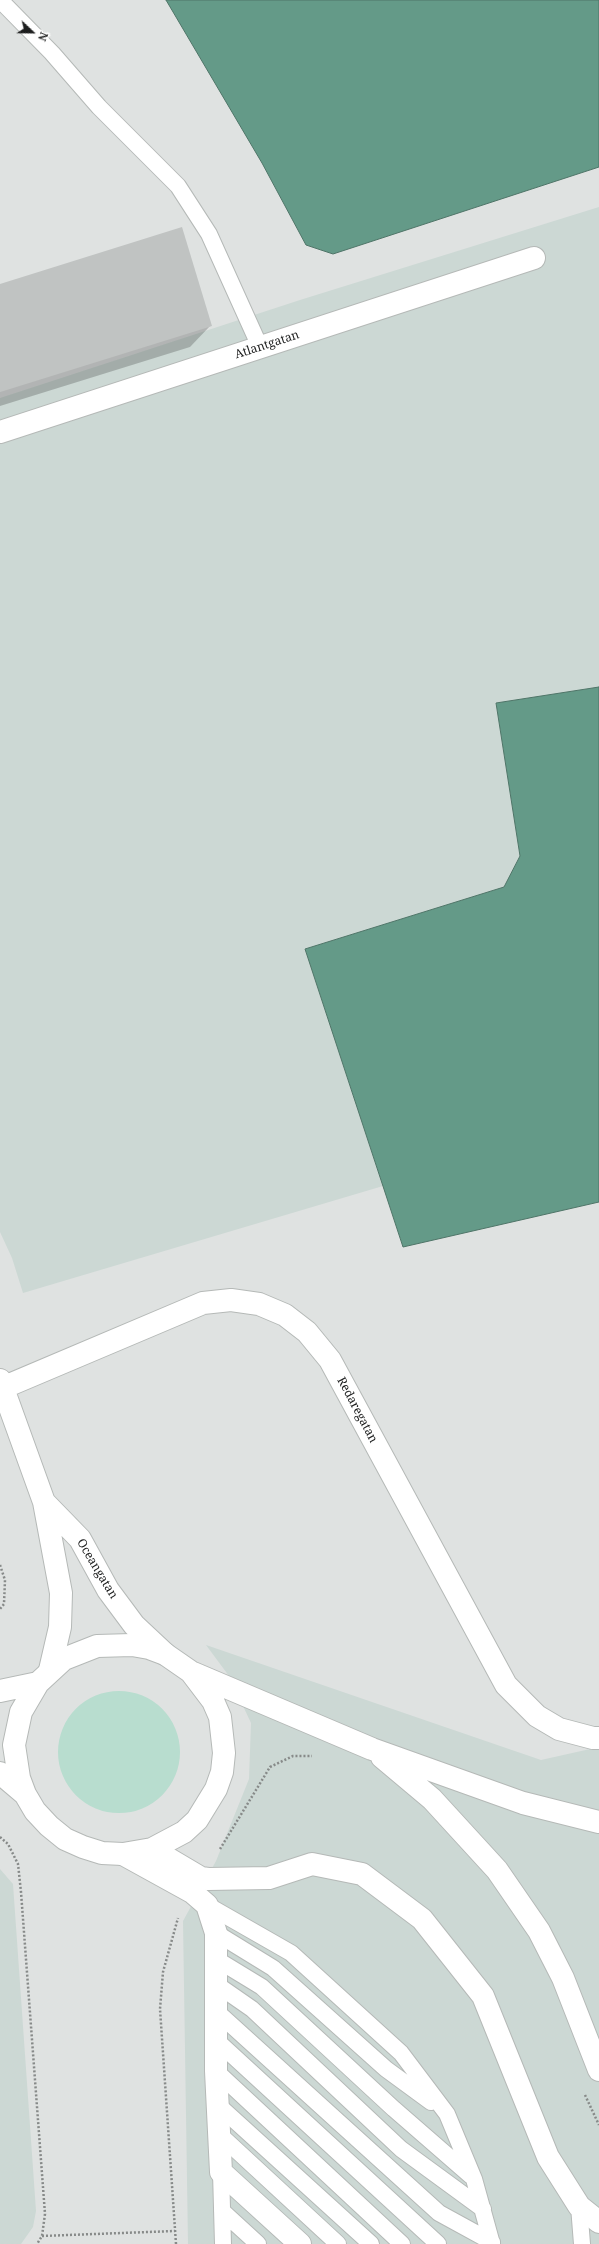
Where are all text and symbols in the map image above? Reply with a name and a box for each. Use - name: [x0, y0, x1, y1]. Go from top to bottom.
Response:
- north arrow: [12, 12, 52, 52]
- text: N: [35, 30, 52, 44]
- street label: Atlantgatan: [233, 328, 301, 362]
- street label: Redaregatan: [334, 1375, 380, 1445]
- street label: Oceangatan: [73, 1536, 121, 1602]

